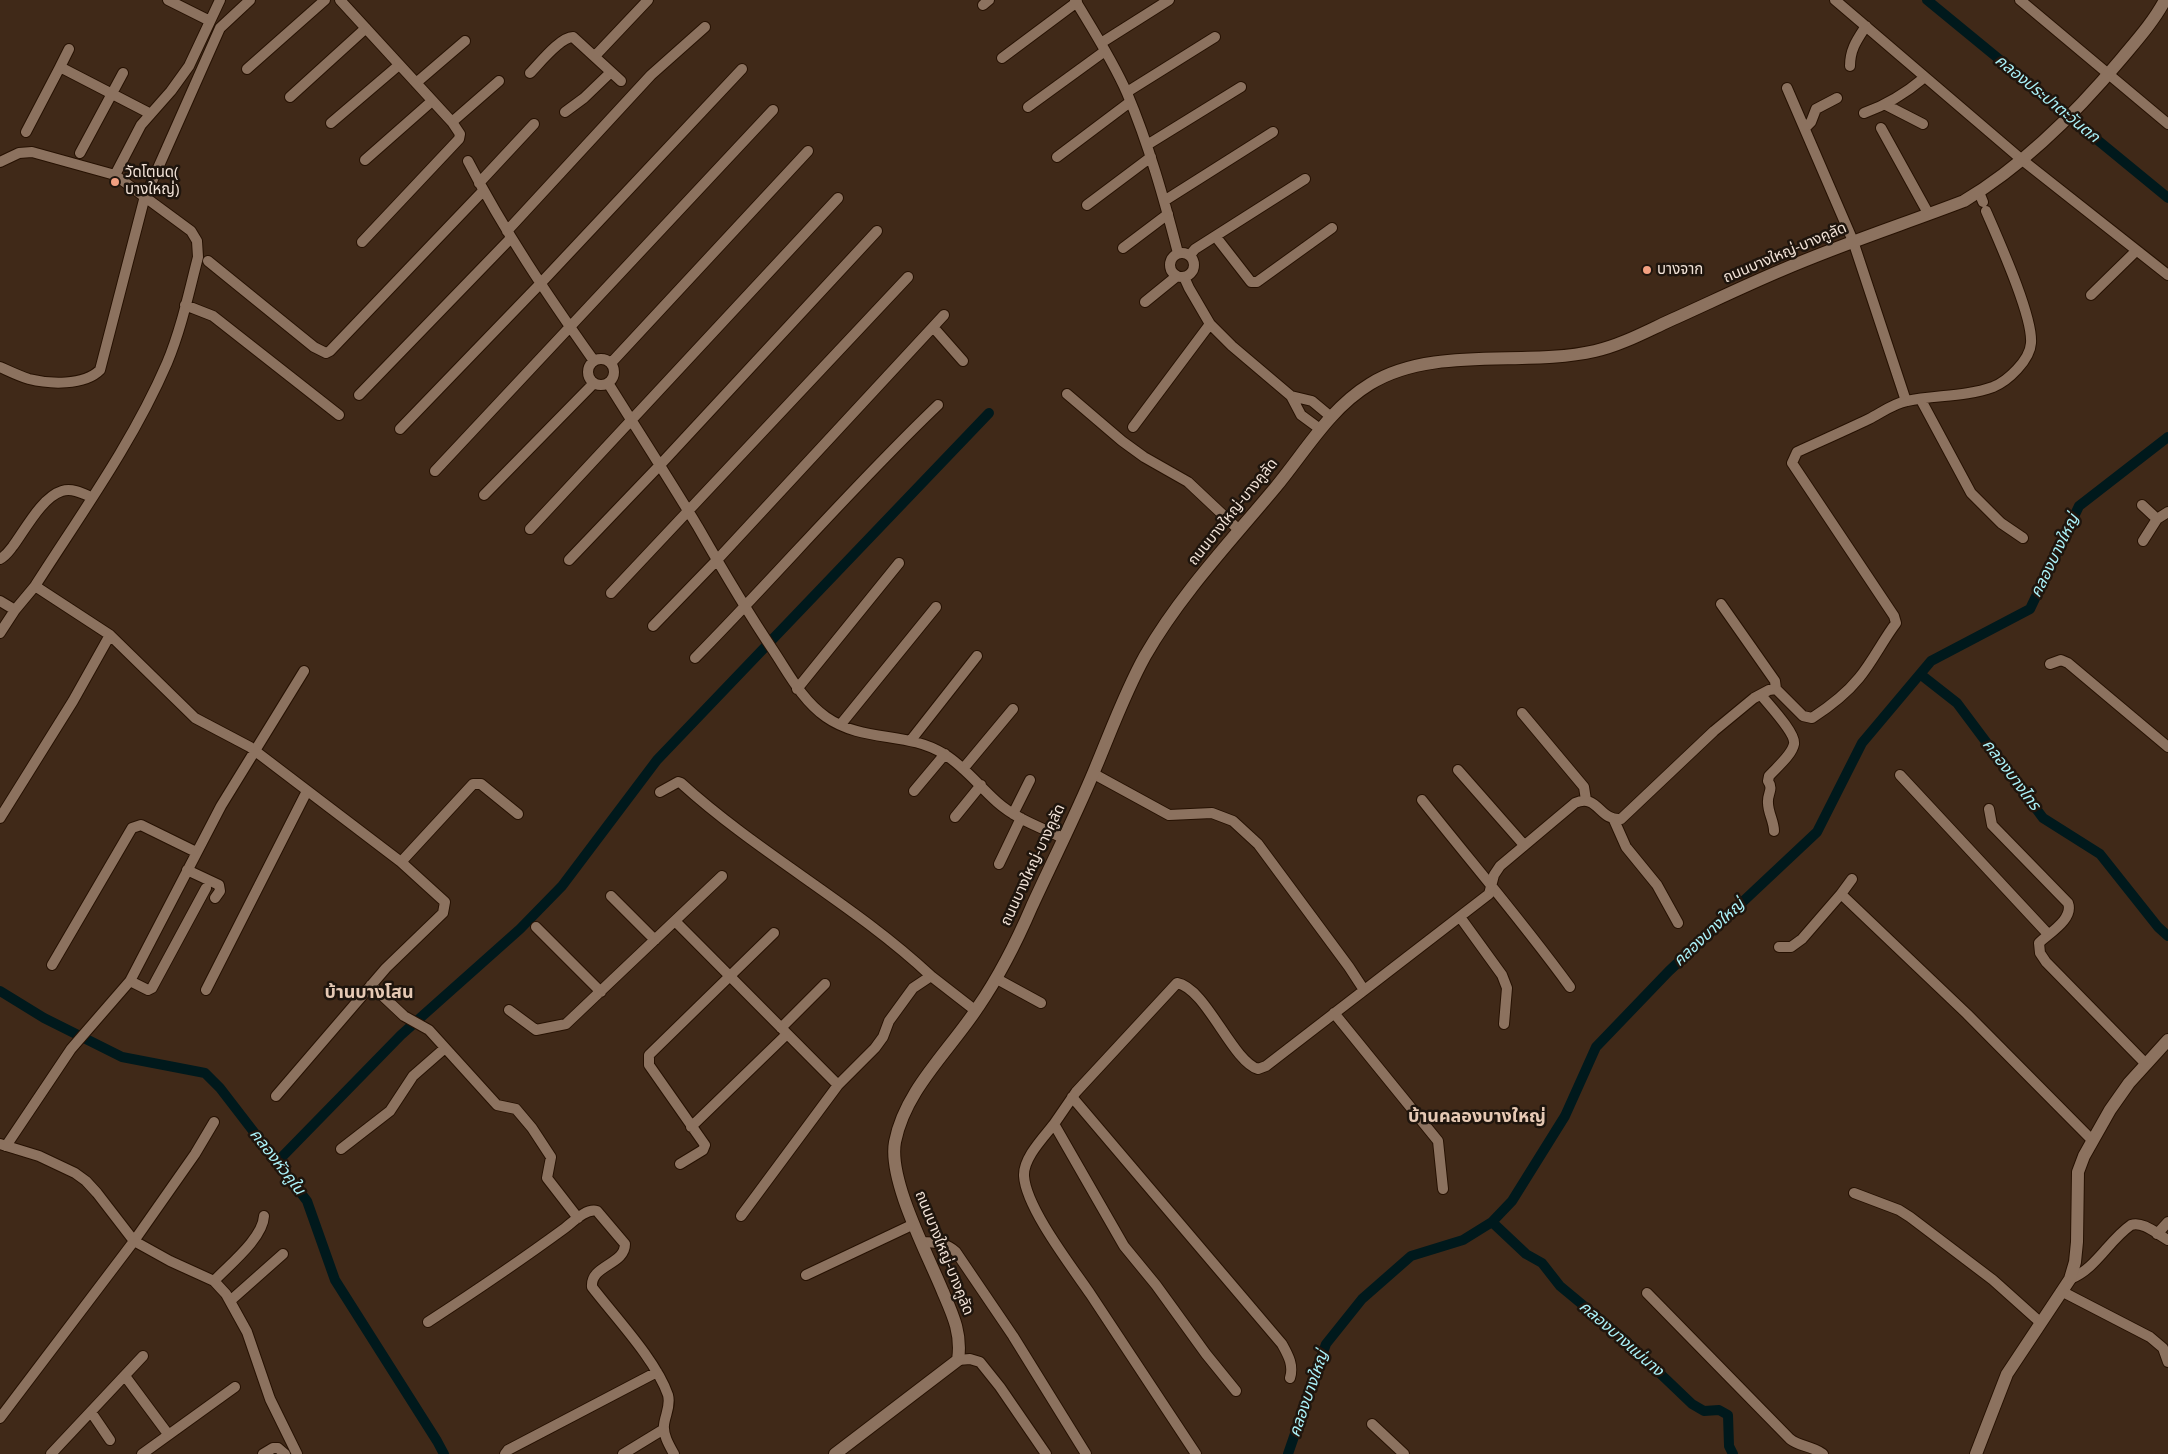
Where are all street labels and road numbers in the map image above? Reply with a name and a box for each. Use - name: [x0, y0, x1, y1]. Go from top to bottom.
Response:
- street label: ถนนบางใหญ่-บางคูลัด: [1721, 219, 1849, 287]
- street label: ถนนบางใหญ่-บางคูลัด: [1184, 455, 1282, 569]
- street label: ถนนบางใหญ่-บางคูลัด: [997, 801, 1069, 929]
- street label: ถนนบางใหญ่-บางคูลัด: [911, 1188, 977, 1318]

